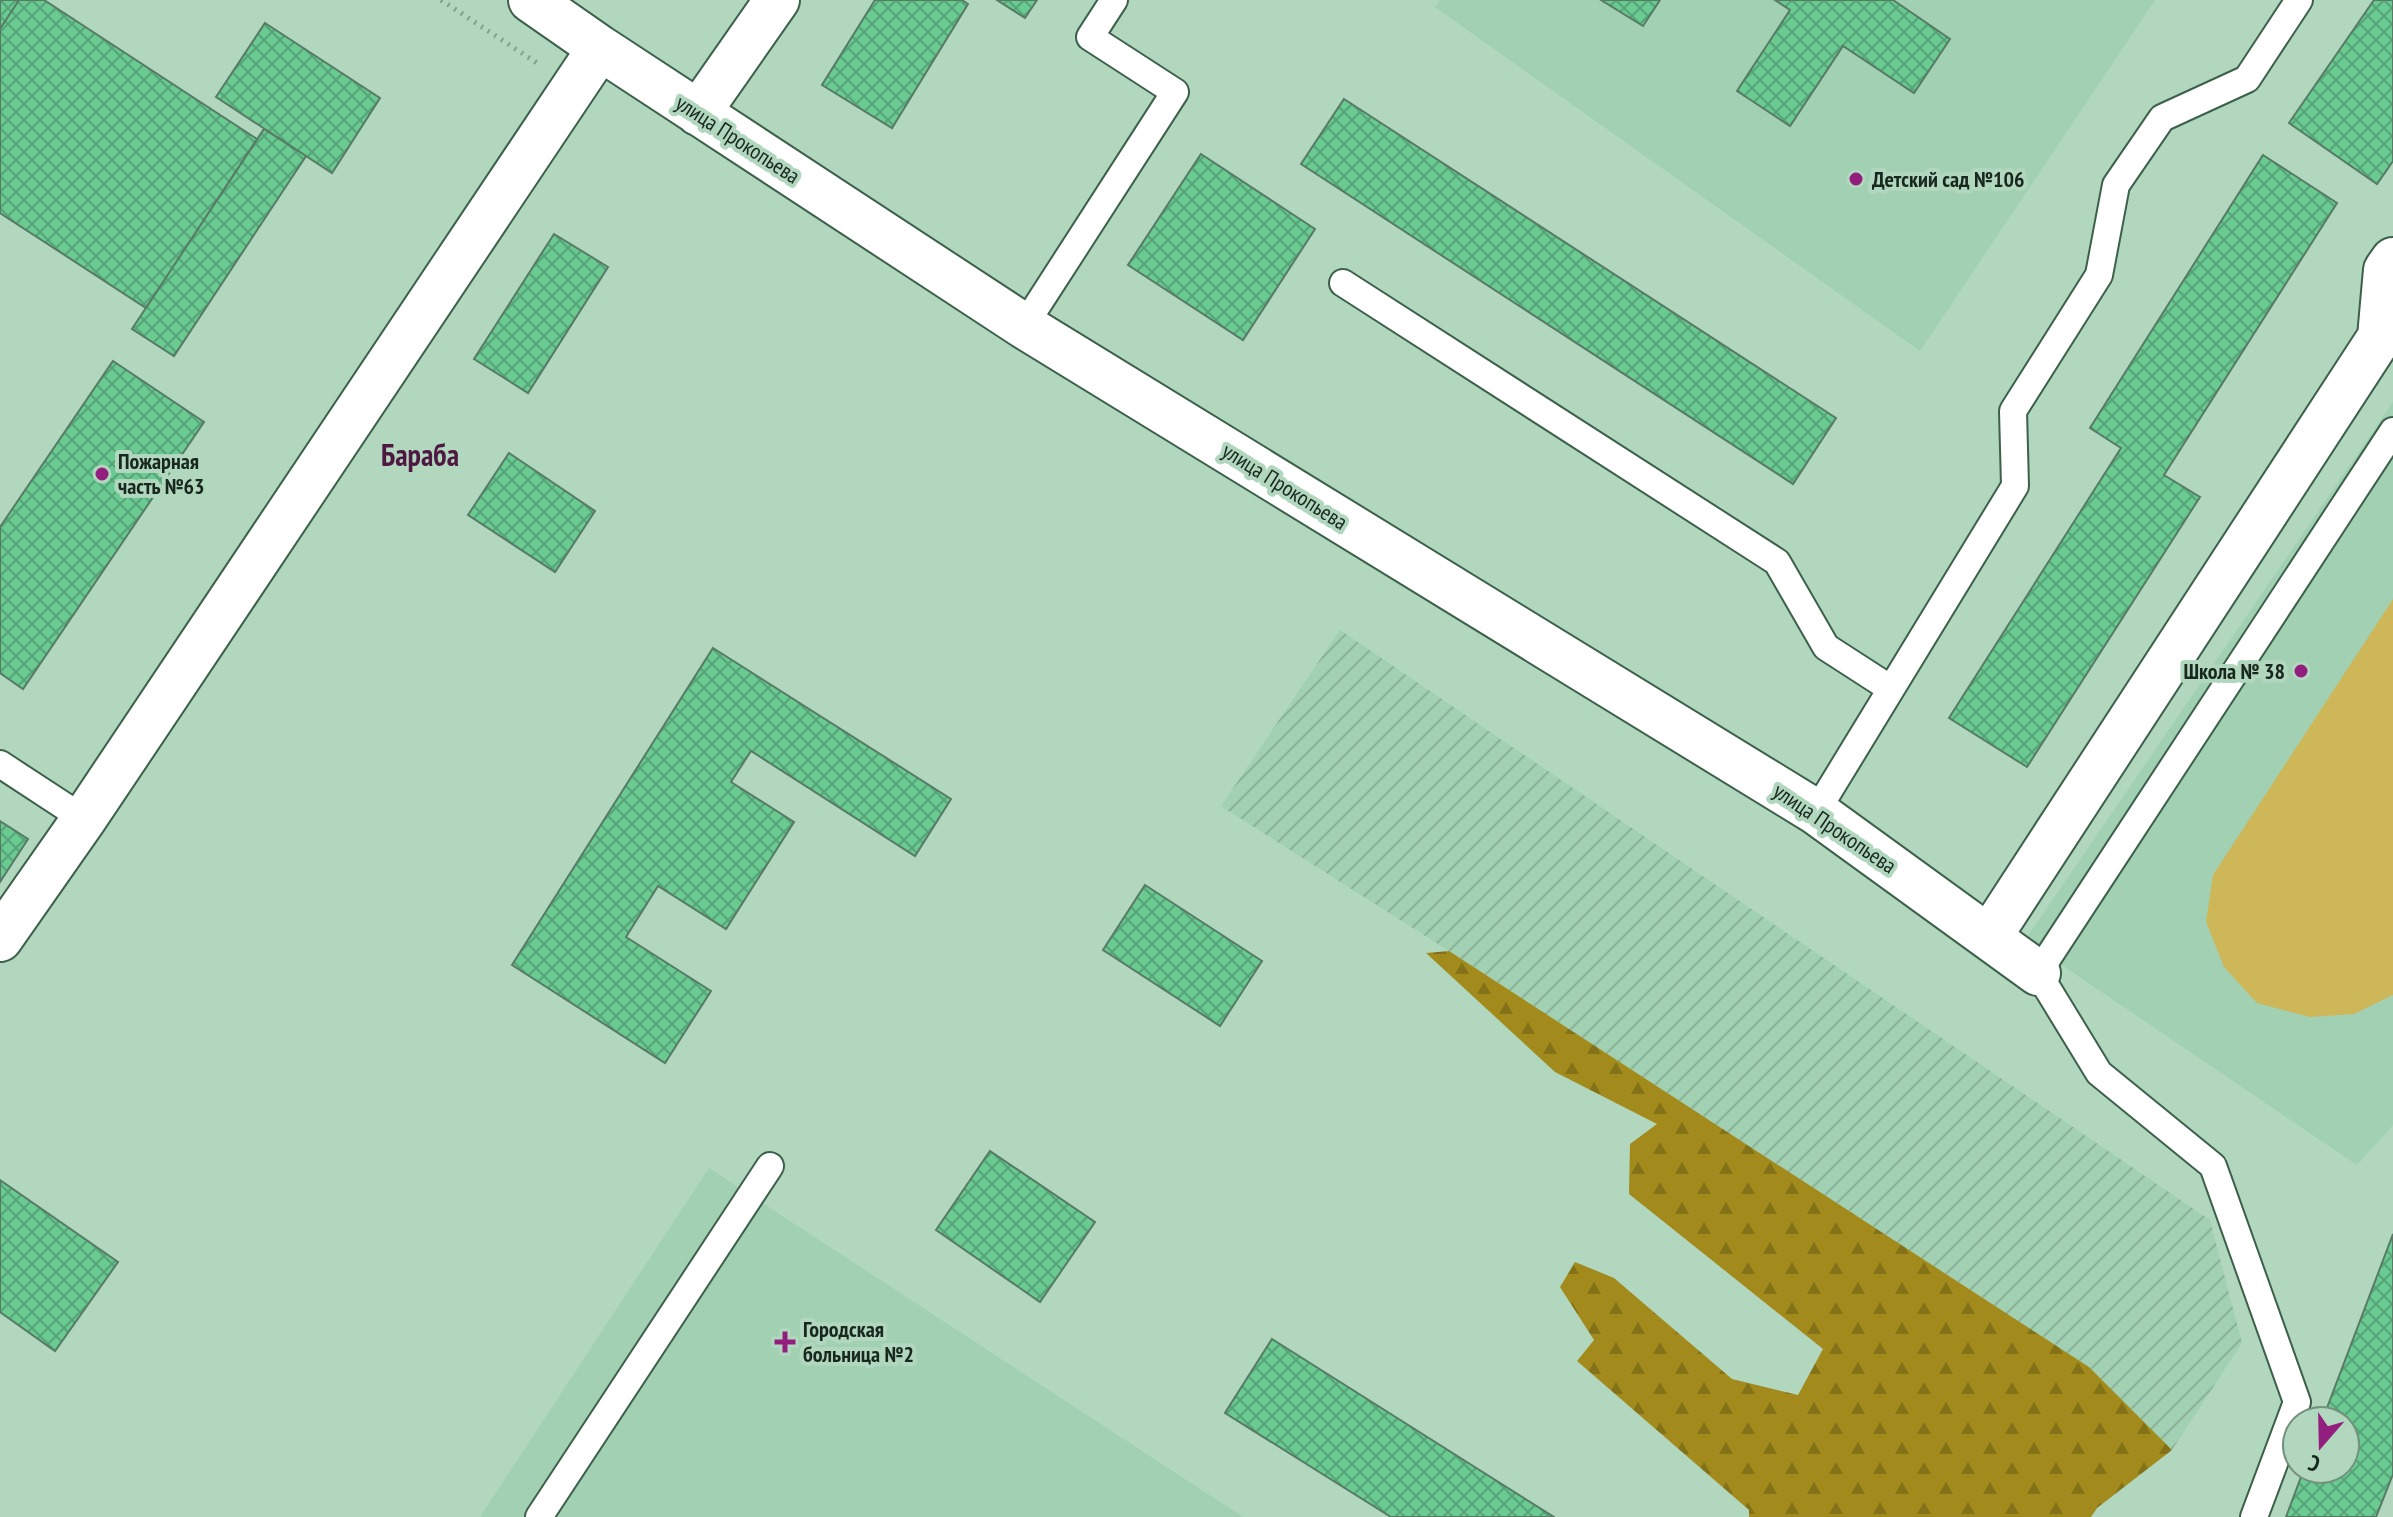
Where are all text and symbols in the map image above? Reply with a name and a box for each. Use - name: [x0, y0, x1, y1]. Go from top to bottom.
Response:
- street label: улица Прокопьева: [671, 88, 805, 190]
- place label: Детский сад №106: [1872, 165, 2024, 193]
- marker: Детский сад №106: [1847, 170, 1865, 188]
- district label: Бараба: [381, 435, 459, 474]
- street label: улица Прокопьева: [1217, 436, 1353, 536]
- place label: Пожарная часть №63: [118, 447, 205, 500]
- marker: Пожарная часть №63: [93, 465, 111, 483]
- place label: Школа № 38: [2183, 657, 2285, 685]
- marker: Школа № 38: [2292, 662, 2310, 680]
- street label: улица Прокопьева: [1768, 777, 1902, 879]
- place label: Городская больница №2: [803, 1315, 914, 1368]
- marker: Городская больница №2: [774, 1331, 796, 1353]
- north arrow: [2281, 1405, 2361, 1485]
- text: С: [2305, 1449, 2324, 1479]

